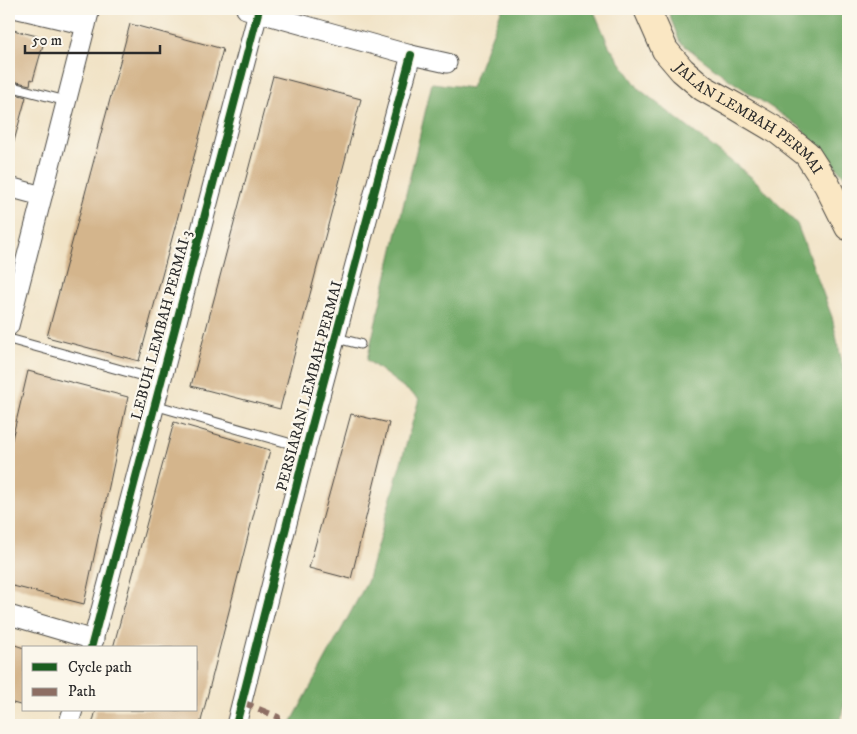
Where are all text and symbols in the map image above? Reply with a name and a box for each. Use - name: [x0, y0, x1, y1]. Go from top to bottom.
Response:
- scale bar: [25, 22, 160, 54]
- text: 50 m: [32, 31, 62, 50]
- street label: JALAN LEMBAH PERMAI: [668, 57, 827, 178]
- street label: LEBUH LEMBAH PERMAI 3: [127, 228, 196, 422]
- street label: PERSIARAN LEMBAH PERMAI: [272, 279, 347, 493]
- legend: [22, 646, 198, 712]
- text: Cycle path: [68, 658, 132, 677]
- text: Path: [68, 682, 96, 701]

